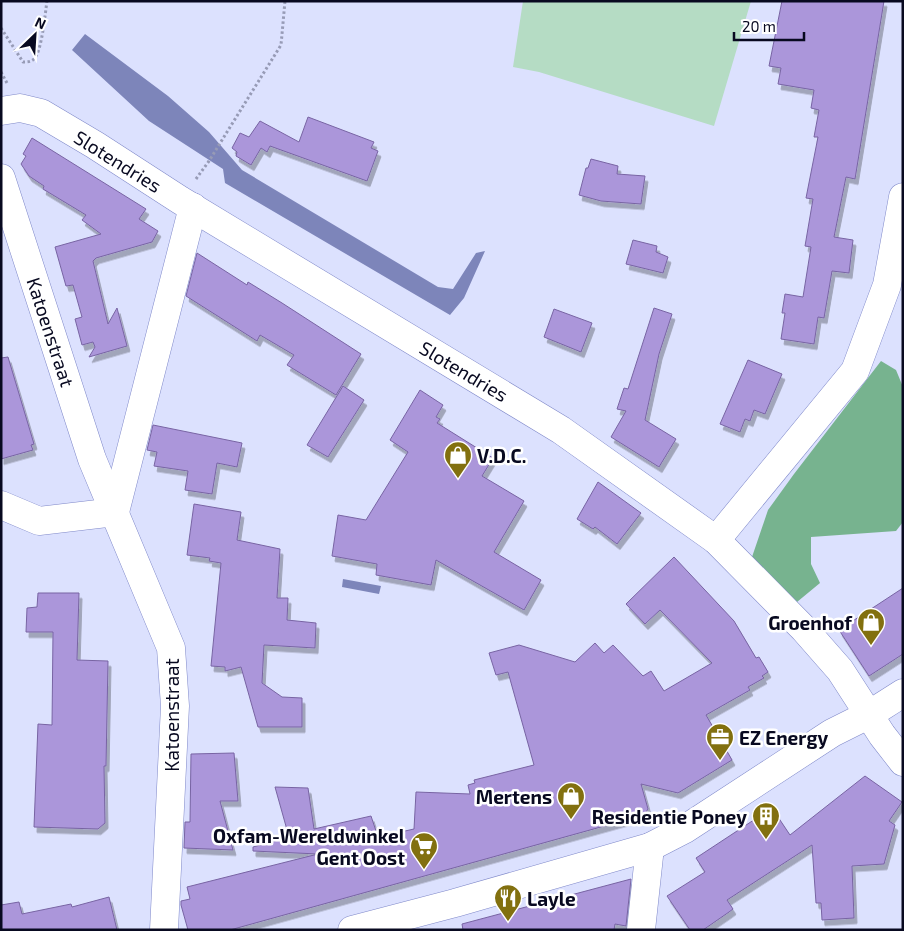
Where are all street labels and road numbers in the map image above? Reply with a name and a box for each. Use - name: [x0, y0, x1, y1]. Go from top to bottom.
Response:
- street label: Slotendries: [70, 125, 166, 197]
- street label: Katoenstraat: [23, 274, 79, 390]
- street label: Slotendries: [416, 336, 512, 406]
- street label: Katoenstraat: [160, 658, 183, 772]

